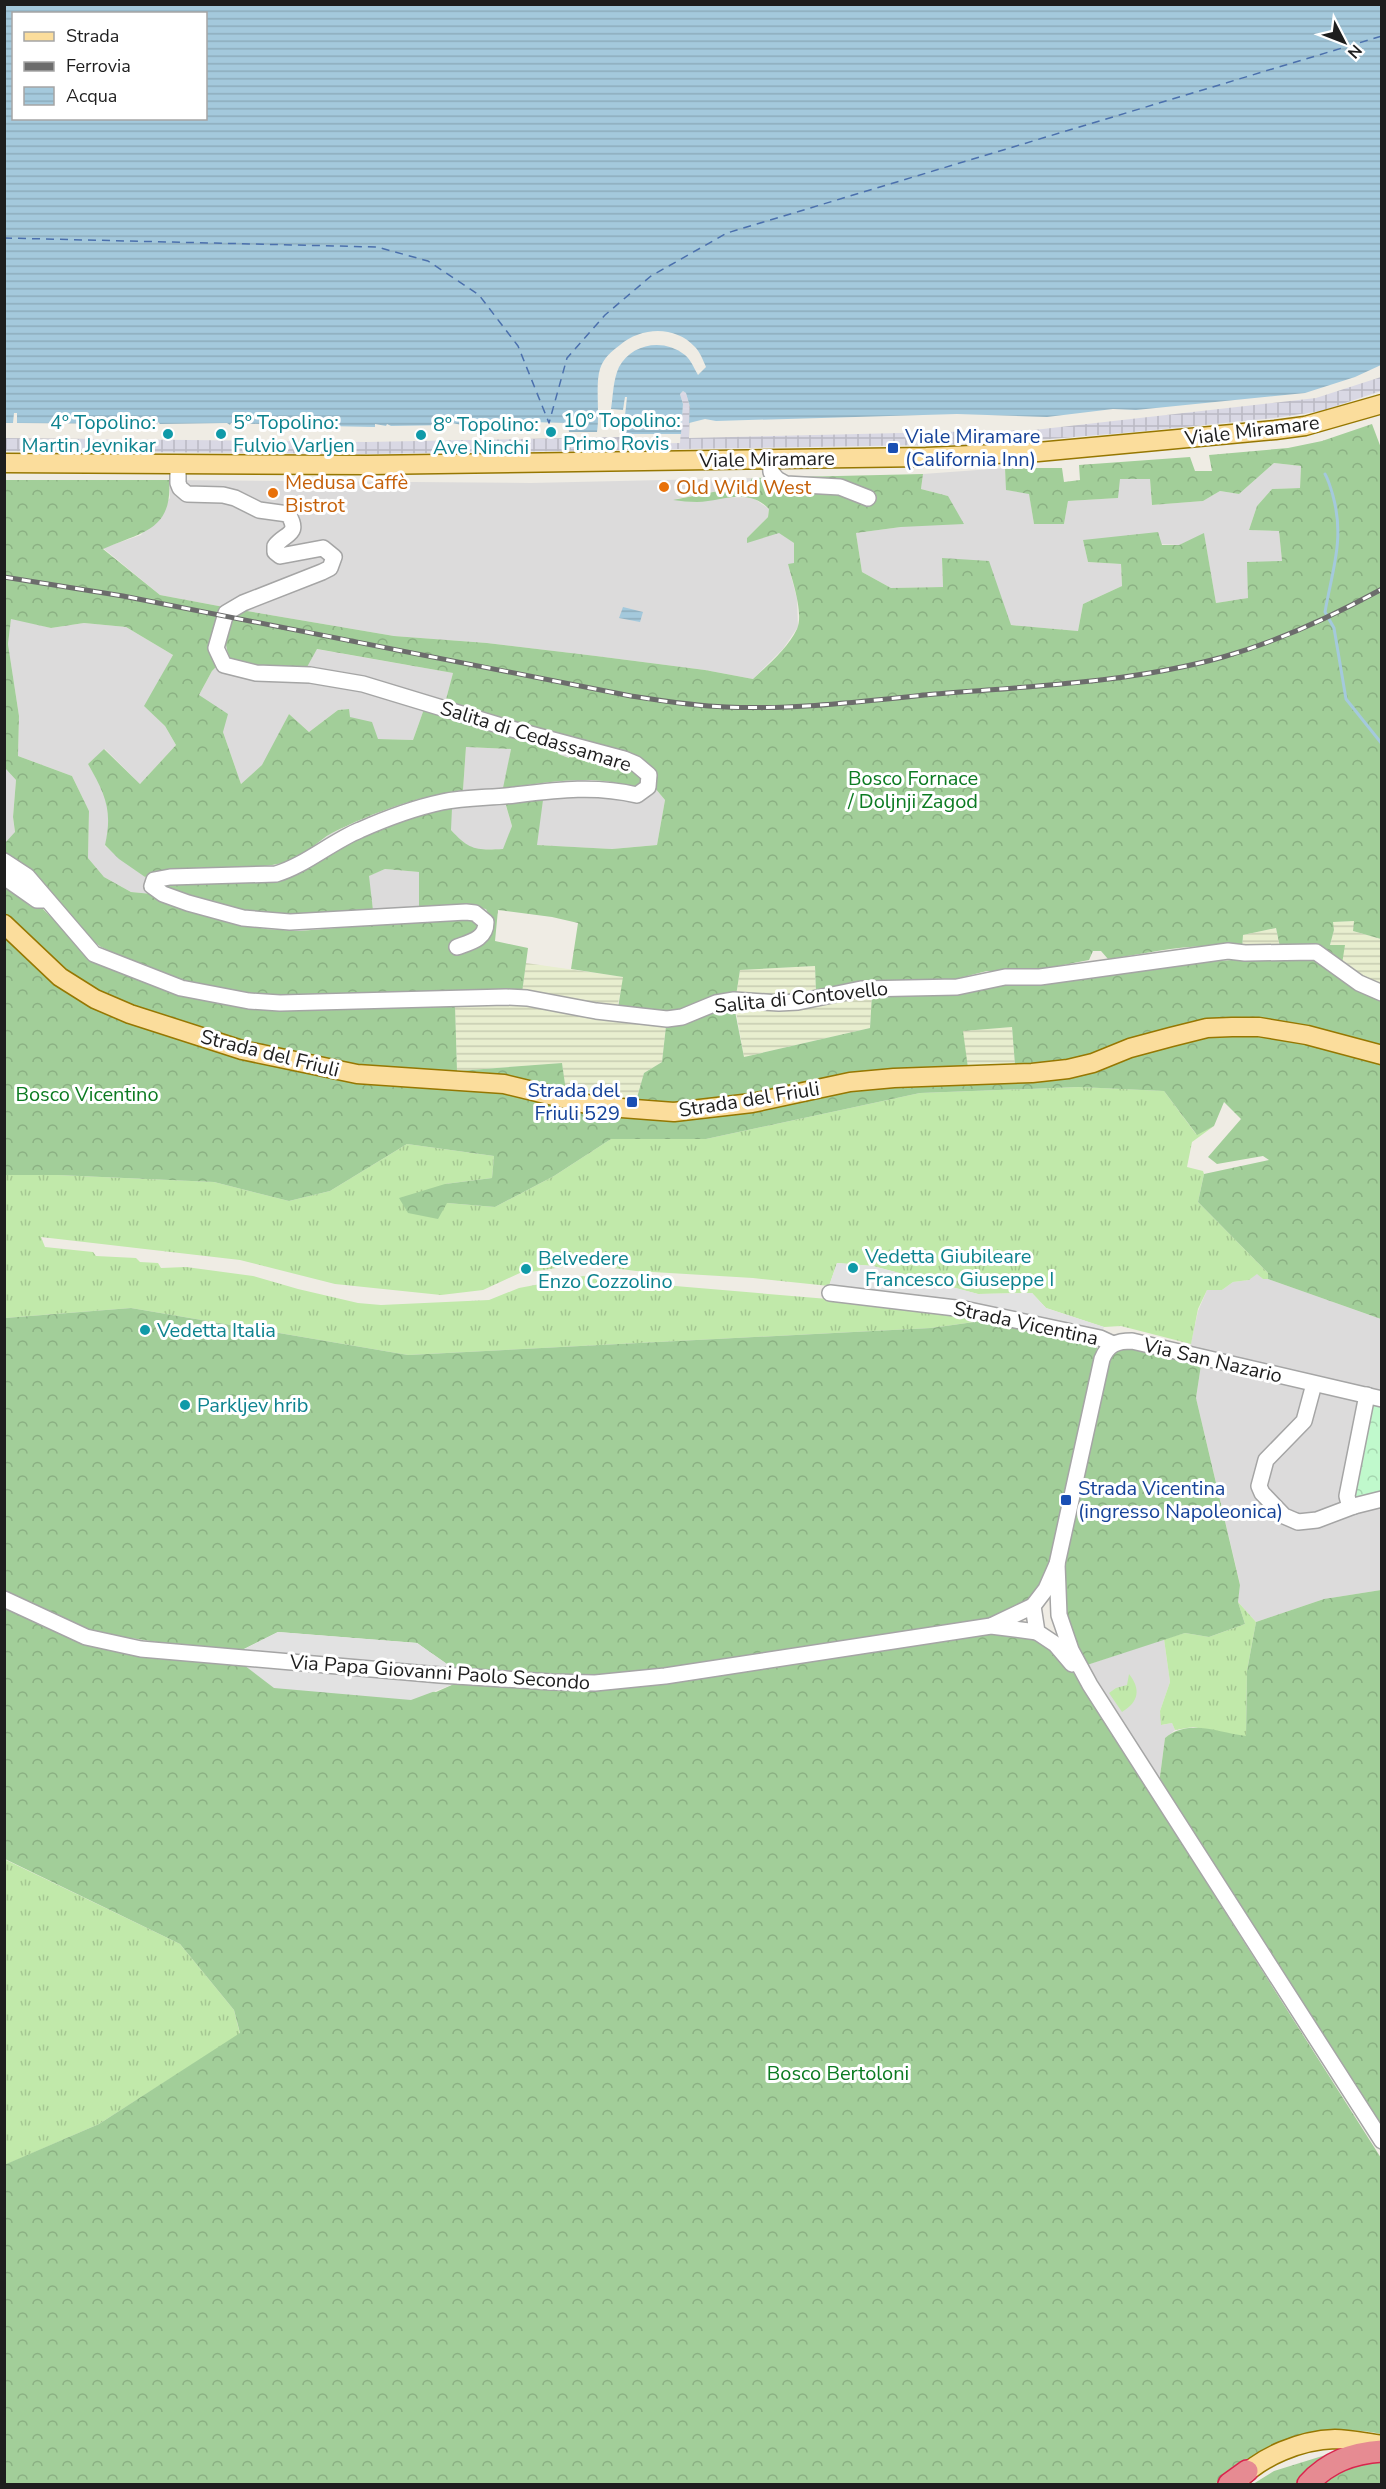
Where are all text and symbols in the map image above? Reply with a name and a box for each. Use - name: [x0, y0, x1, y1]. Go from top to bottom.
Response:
- legend: [12, 12, 207, 120]
- north arrow: [1314, 12, 1374, 72]
- text: Strada: [66, 24, 119, 48]
- text: N: [1342, 40, 1367, 63]
- text: Ferrovia: [66, 54, 131, 78]
- text: Acqua: [66, 84, 117, 108]
- place label: 10º Topolino: Primo Rovis: [563, 407, 681, 457]
- place label: 4º Topolino: Martin Jevnikar: [22, 409, 156, 459]
- place label: 5º Topolino: Fulvio Varljen: [233, 409, 355, 459]
- street label: Viale Miramare: [1182, 409, 1321, 452]
- place label: 8º Topolino: Ave Ninchi: [433, 411, 539, 461]
- place label: Viale Miramare (California Inn): [904, 423, 1040, 473]
- marker: 10º Topolino: Primo Rovis: [544, 425, 558, 439]
- marker: 4º Topolino: Martin Jevnikar: [161, 427, 175, 441]
- marker: 5º Topolino: Fulvio Varljen: [214, 427, 228, 441]
- marker: 8º Topolino: Ave Ninchi: [414, 428, 428, 442]
- marker: Viale Miramare (California Inn): [886, 441, 900, 455]
- street label: Viale Miramare: [698, 445, 835, 474]
- place label: Medusa Caffè Bistrot: [285, 469, 408, 519]
- place label: Old Wild West: [676, 474, 812, 501]
- marker: Old Wild West: [657, 480, 671, 494]
- marker: Medusa Caffè Bistrot: [266, 486, 280, 500]
- street label: Salita di Cedassamare: [437, 695, 635, 778]
- park label: Bosco Fornace / Doljnji Zagod: [847, 765, 978, 815]
- street label: Salita di Contovello: [713, 975, 889, 1020]
- street label: Strada del Friuli: [198, 1023, 342, 1084]
- street label: Strada del Friuli: [677, 1075, 821, 1124]
- place label: Strada del Friuli 529: [527, 1077, 620, 1127]
- park label: Bosco Vicentino: [15, 1081, 159, 1108]
- marker: Strada del Friuli 529: [625, 1095, 639, 1109]
- place label: Vedetta Giubileare Francesco Giuseppe I: [864, 1243, 1054, 1293]
- place label: Belvedere Enzo Cozzolino: [538, 1245, 673, 1295]
- marker: Vedetta Giubileare Francesco Giuseppe I: [846, 1261, 860, 1275]
- marker: Belvedere Enzo Cozzolino: [519, 1262, 533, 1276]
- street label: Strada Vicentina: [951, 1295, 1101, 1352]
- place label: Vedetta Italia: [156, 1317, 276, 1344]
- marker: Vedetta Italia: [138, 1323, 152, 1337]
- street label: Via San Nazario: [1140, 1331, 1285, 1390]
- place label: Parkljev hrib: [197, 1392, 308, 1419]
- marker: Parkljev hrib: [178, 1398, 192, 1412]
- place label: Strada Vicentina (ingresso Napoleonica): [1078, 1475, 1283, 1525]
- marker: Strada Vicentina (ingresso Napoleonica): [1059, 1493, 1073, 1507]
- street label: Via Papa Giovanni Paolo Secondo: [288, 1648, 591, 1696]
- park label: Bosco Bertoloni: [767, 2060, 909, 2087]

